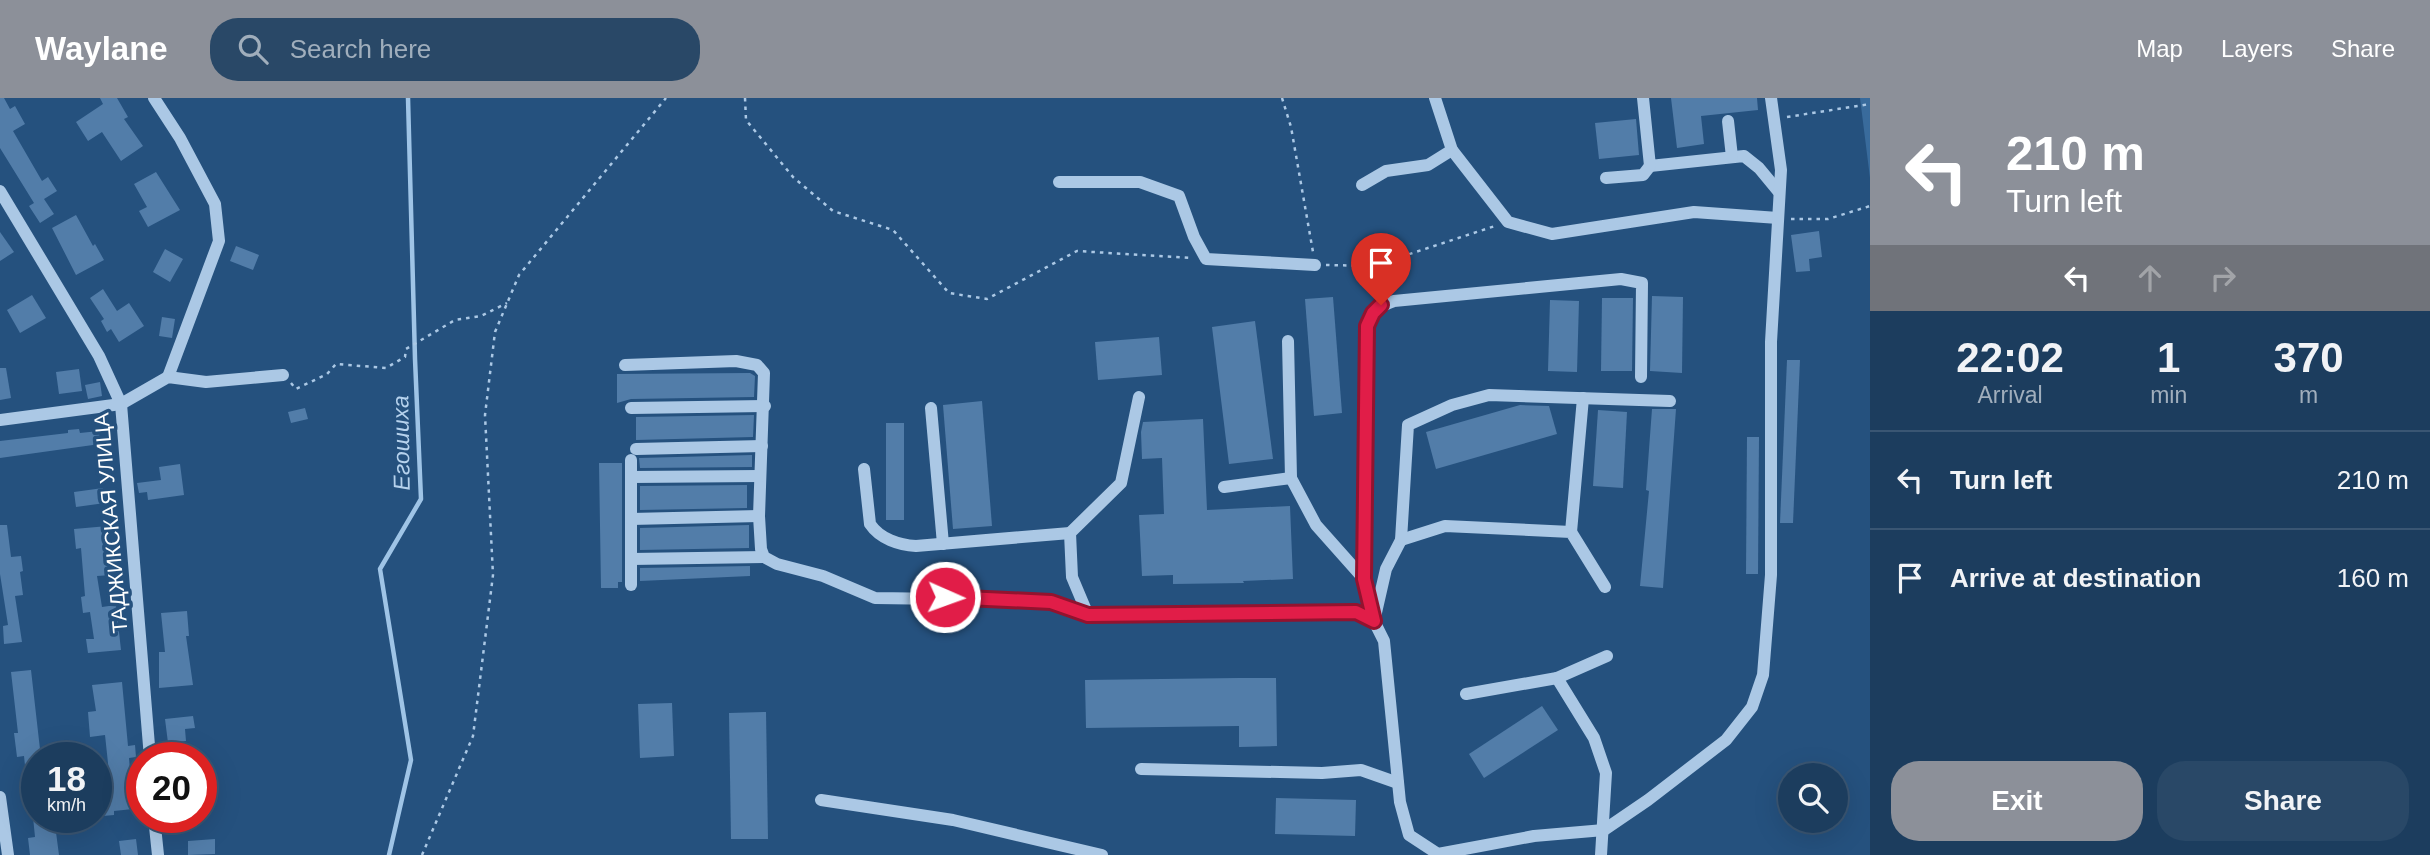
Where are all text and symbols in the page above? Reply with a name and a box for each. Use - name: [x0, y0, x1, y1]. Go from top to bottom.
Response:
- search box: [210, 18, 700, 81]
- text: Waylane: [35, 30, 168, 67]
- icon: search: [234, 30, 272, 68]
- text: Search here: [290, 34, 431, 64]
- text: Map: [2136, 35, 2183, 62]
- text: Layers: [2221, 35, 2293, 62]
- text: Share: [2331, 35, 2395, 62]
- icon: left: [1891, 126, 1982, 217]
- text: 210 m: [2006, 126, 2145, 180]
- text: Turn left: [2006, 183, 2122, 219]
- pin: [1351, 233, 1411, 305]
- icon: arrive: [1362, 244, 1400, 282]
- icon: left: [2058, 259, 2096, 297]
- icon: ahead: [2131, 259, 2169, 297]
- icon: right: [2204, 259, 2242, 297]
- text: 22:02: [1956, 334, 2064, 381]
- text: 1: [2157, 334, 2180, 381]
- text: 370: [2274, 334, 2344, 381]
- text: Arrival: [1977, 382, 2043, 408]
- text: min: [2150, 382, 2187, 408]
- text: m: [2299, 382, 2318, 408]
- water label: Егошиха: [387, 395, 415, 491]
- street label: ТАДЖИКСКАЯ УЛИЦА: [89, 412, 132, 634]
- icon: left: [1891, 461, 1929, 499]
- text: Turn left: [1950, 465, 2052, 495]
- text: 210 m: [2337, 465, 2409, 495]
- icon: arrive: [1891, 559, 1929, 597]
- position arrow: [908, 560, 982, 634]
- text: Arrive at destination: [1950, 563, 2201, 593]
- text: 160 m: [2337, 563, 2409, 593]
- speed limit sign: 20: [126, 742, 217, 833]
- text: 18: [47, 759, 86, 798]
- button: Exit: [1891, 761, 2143, 841]
- button: Share: [2157, 761, 2409, 841]
- map controls: [1778, 763, 1848, 833]
- button: search: [1778, 763, 1848, 833]
- text: km/h: [47, 795, 86, 815]

